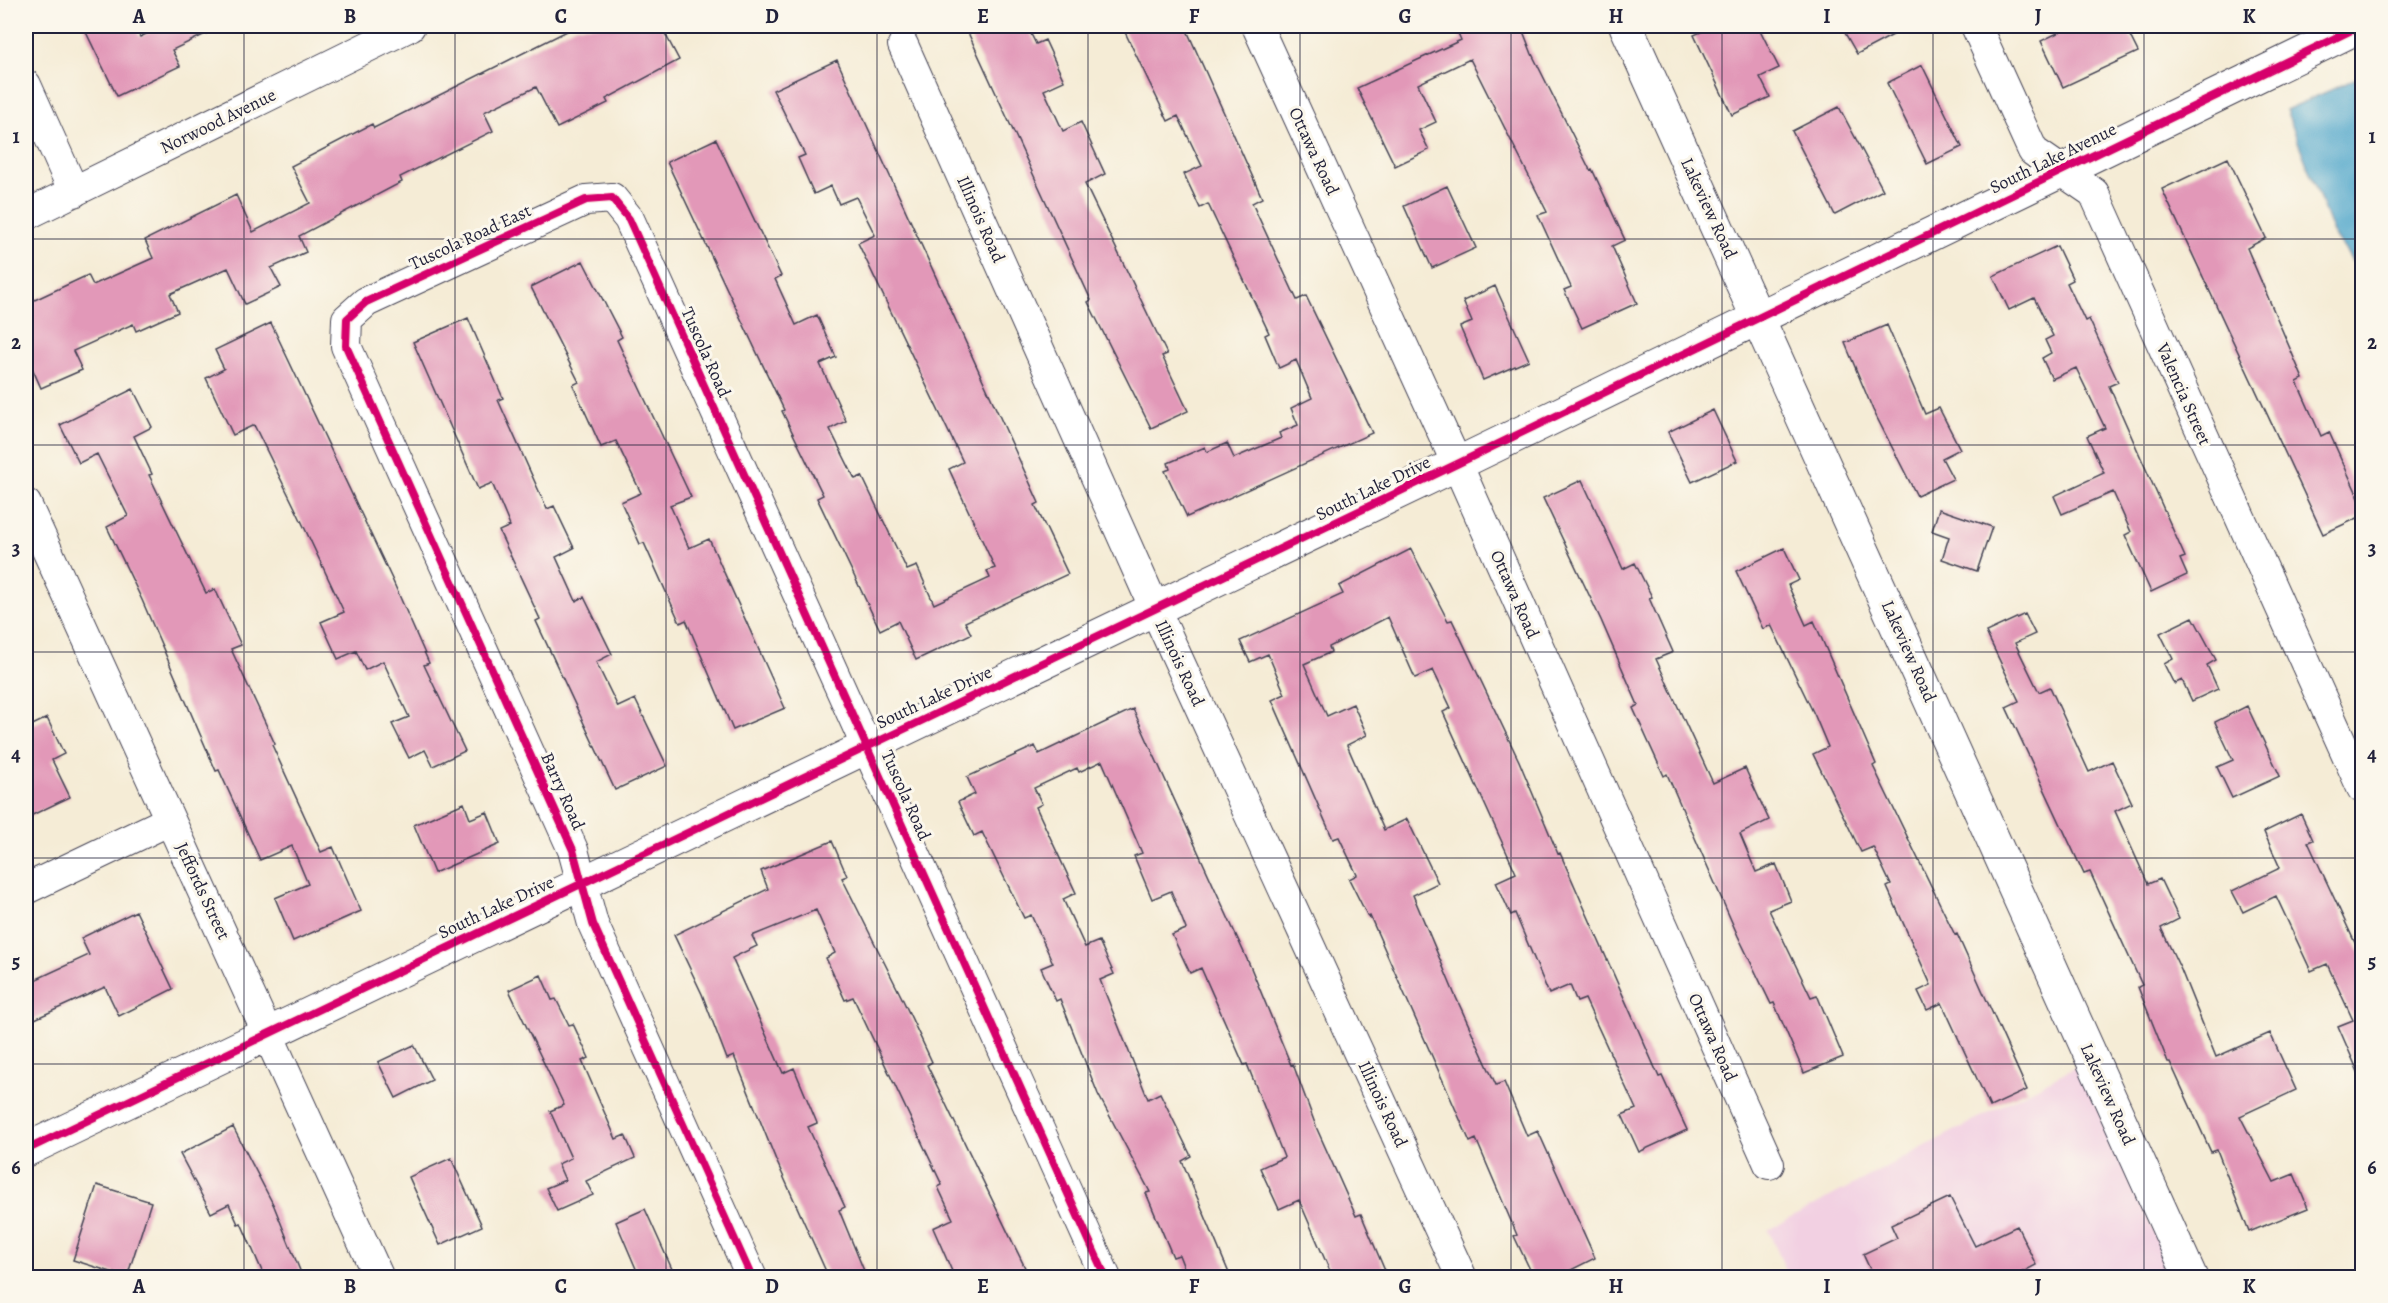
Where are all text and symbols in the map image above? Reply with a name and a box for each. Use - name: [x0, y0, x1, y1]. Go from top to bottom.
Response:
- text: A: [132, 3, 146, 30]
- text: B: [344, 3, 356, 30]
- text: C: [555, 3, 567, 30]
- text: D: [765, 3, 779, 30]
- text: E: [977, 3, 989, 30]
- text: F: [1189, 3, 1200, 30]
- text: G: [1398, 3, 1412, 30]
- text: H: [1609, 3, 1624, 30]
- text: I: [1823, 3, 1831, 30]
- text: J: [2035, 3, 2042, 30]
- text: K: [2242, 3, 2256, 30]
- street label: Norwood Avenue: [156, 83, 280, 159]
- street label: Ottawa Road: [1283, 103, 1345, 199]
- street label: South Lake Avenue: [1986, 117, 2120, 199]
- text: 1: [12, 123, 20, 150]
- text: 1: [2368, 123, 2376, 150]
- street label: Lakeview Road: [1675, 154, 1743, 263]
- street label: Illinois Road: [951, 172, 1011, 266]
- street label: Tuscola Road East: [405, 198, 535, 276]
- street label: Tuscola Road: [675, 303, 737, 401]
- text: 2: [11, 329, 21, 356]
- text: 2: [2367, 329, 2377, 356]
- street label: Valencia Street: [2150, 338, 2217, 449]
- street label: South Lake Drive: [1312, 450, 1434, 526]
- text: 3: [12, 535, 20, 562]
- text: 3: [2368, 535, 2376, 562]
- street label: Ottawa Road: [1485, 546, 1545, 642]
- street label: Lakeview Road: [1876, 596, 1942, 706]
- street label: Illinois Road: [1150, 616, 1211, 710]
- street label: South Lake Drive: [872, 660, 996, 734]
- text: 4: [11, 741, 21, 768]
- text: 4: [2367, 741, 2377, 768]
- street label: Tuscola Road: [875, 746, 937, 844]
- street label: Barry Road: [535, 749, 591, 834]
- street label: Jeffords Street: [170, 839, 236, 944]
- street label: South Lake Drive: [434, 870, 558, 944]
- text: 5: [12, 948, 20, 975]
- text: 5: [2368, 948, 2376, 975]
- street label: Ottawa Road: [1683, 989, 1743, 1085]
- street label: Lakeview Road: [2075, 1039, 2141, 1149]
- street label: Illinois Road: [1353, 1057, 1414, 1151]
- text: 6: [11, 1154, 21, 1181]
- text: 6: [2367, 1154, 2377, 1181]
- text: A: [132, 1273, 146, 1300]
- text: B: [344, 1273, 356, 1300]
- text: C: [555, 1273, 567, 1300]
- text: D: [765, 1273, 779, 1300]
- text: E: [977, 1273, 989, 1300]
- text: F: [1189, 1273, 1200, 1300]
- text: G: [1398, 1273, 1412, 1300]
- text: H: [1609, 1273, 1624, 1300]
- text: I: [1823, 1273, 1831, 1300]
- text: J: [2035, 1273, 2042, 1300]
- text: K: [2242, 1273, 2256, 1300]

